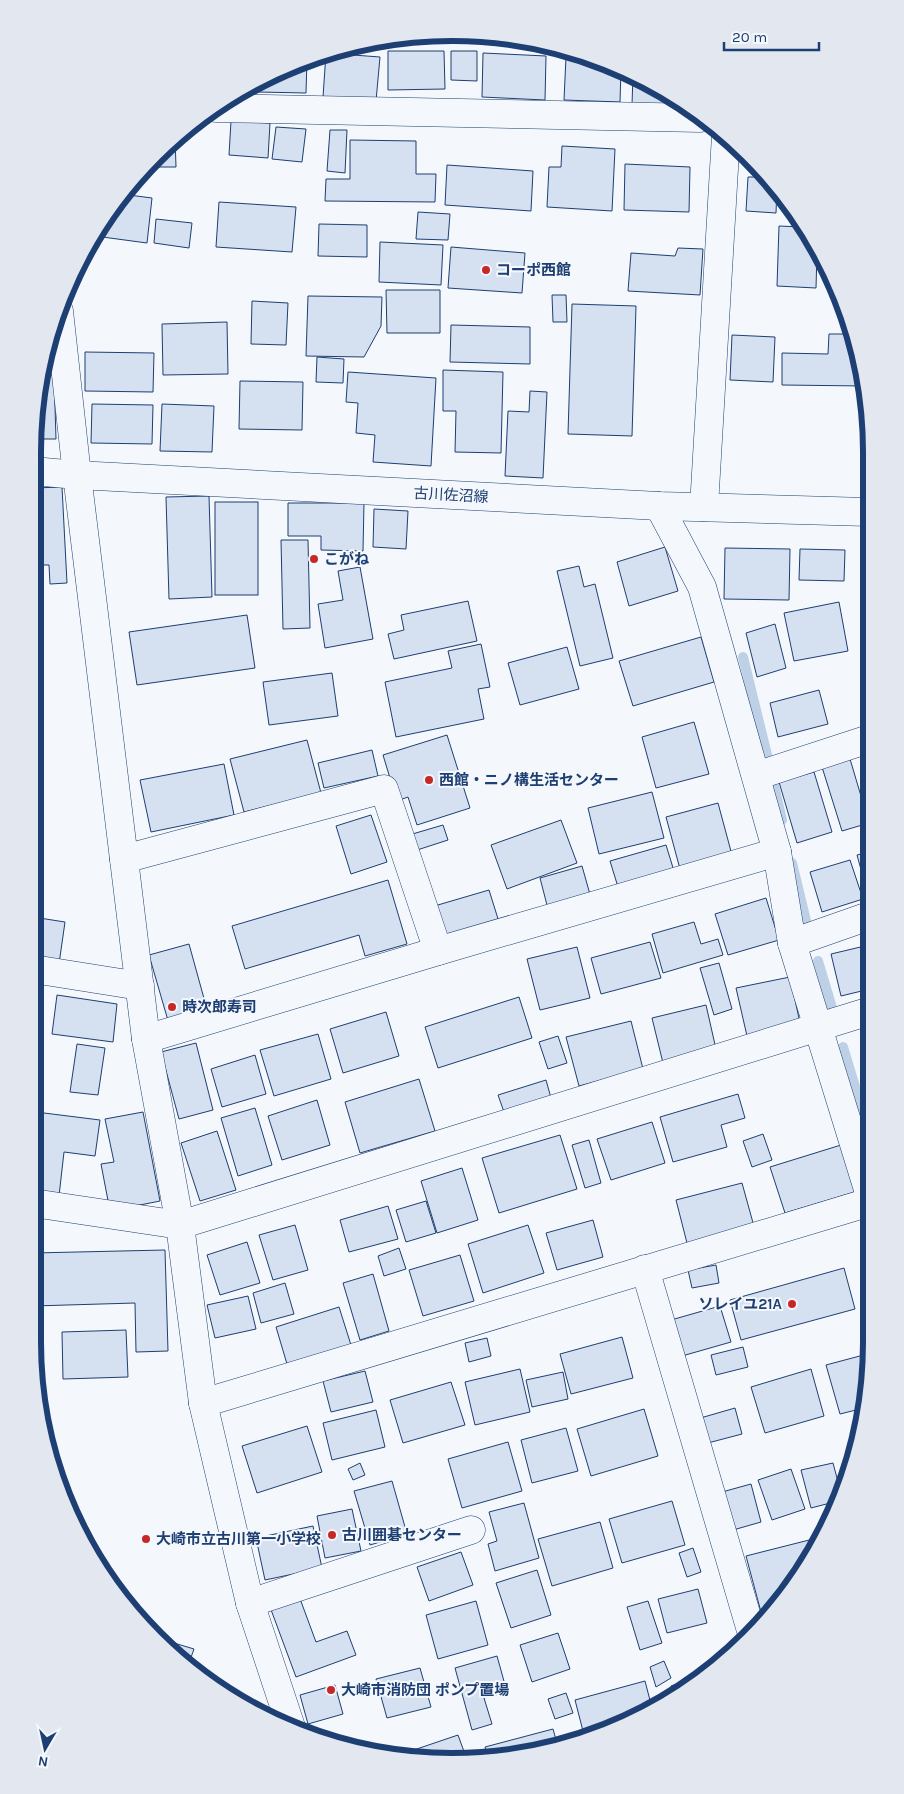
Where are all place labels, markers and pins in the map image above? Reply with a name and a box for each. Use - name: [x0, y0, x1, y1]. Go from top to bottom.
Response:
- place label: コーポ西館: [496, 261, 571, 279]
- marker: コーポ西館: [480, 264, 492, 276]
- place label: こがね: [324, 550, 369, 568]
- marker: こがね: [308, 553, 320, 565]
- place label: 西館・ニノ構生活センター: [439, 771, 619, 789]
- marker: 西館・ニノ構生活センター: [423, 774, 435, 786]
- place label: 時次郎寿司: [182, 998, 257, 1016]
- marker: 時次郎寿司: [166, 1001, 178, 1013]
- place label: ソレイユ21A: [698, 1295, 783, 1313]
- marker: ソレイユ21A: [786, 1298, 798, 1310]
- place label: 古川囲碁センター: [342, 1526, 462, 1544]
- marker: 古川囲碁センター: [326, 1529, 338, 1541]
- place label: 大崎市立古川第一小学校: [156, 1530, 321, 1548]
- marker: 大崎市立古川第一小学校: [140, 1533, 152, 1545]
- place label: 大崎市消防団 ポンプ置場: [341, 1681, 509, 1699]
- marker: 大崎市消防団 ポンプ置場: [325, 1684, 337, 1696]

